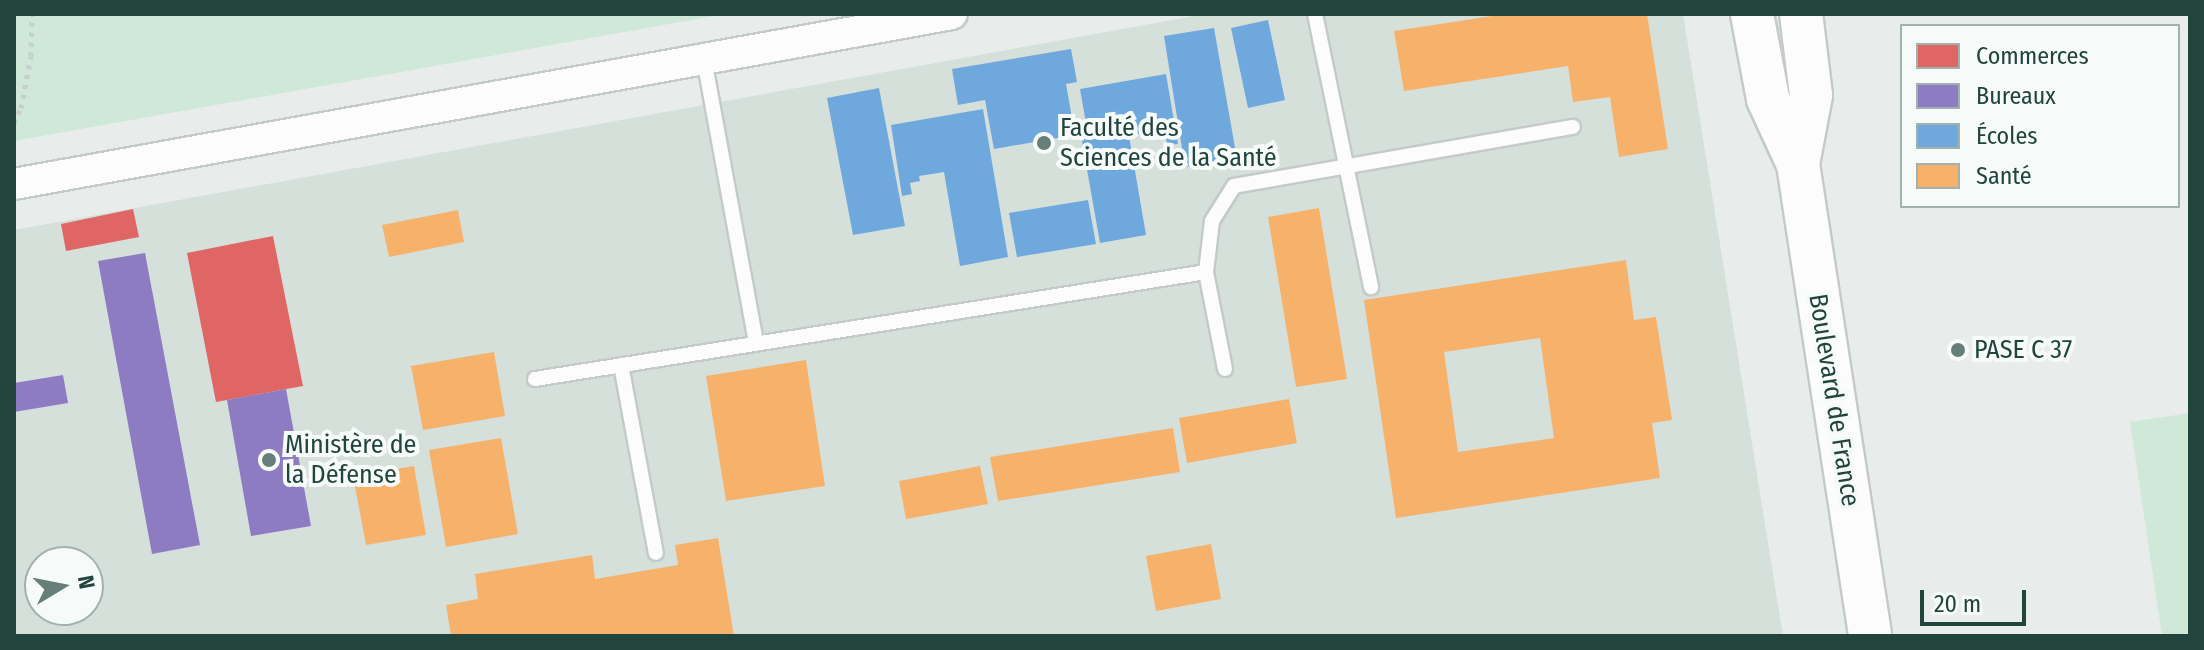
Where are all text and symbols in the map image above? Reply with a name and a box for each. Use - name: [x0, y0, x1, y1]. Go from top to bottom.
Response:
- legend: [1900, 24, 2180, 208]
- text: Commerces: [1976, 42, 2089, 70]
- text: Bureaux: [1976, 82, 2056, 110]
- place label: Faculté des Sciences de la Santé: [1060, 112, 1277, 174]
- text: Écoles: [1976, 122, 2038, 150]
- marker: Faculté des Sciences de la Santé: [1035, 134, 1053, 152]
- text: Santé: [1976, 162, 2032, 190]
- street label: Boulevard de France: [1802, 291, 1866, 509]
- place label: PASE C 37: [1974, 334, 2072, 366]
- marker: PASE C 37: [1949, 341, 1967, 359]
- place label: Ministère de la Défense: [285, 429, 416, 490]
- marker: Ministère de la Défense: [260, 451, 278, 469]
- north arrow: [24, 546, 104, 626]
- text: N: [72, 573, 101, 591]
- scale bar: [1924, 574, 2030, 624]
- text: 20 m: [1934, 590, 1981, 618]

